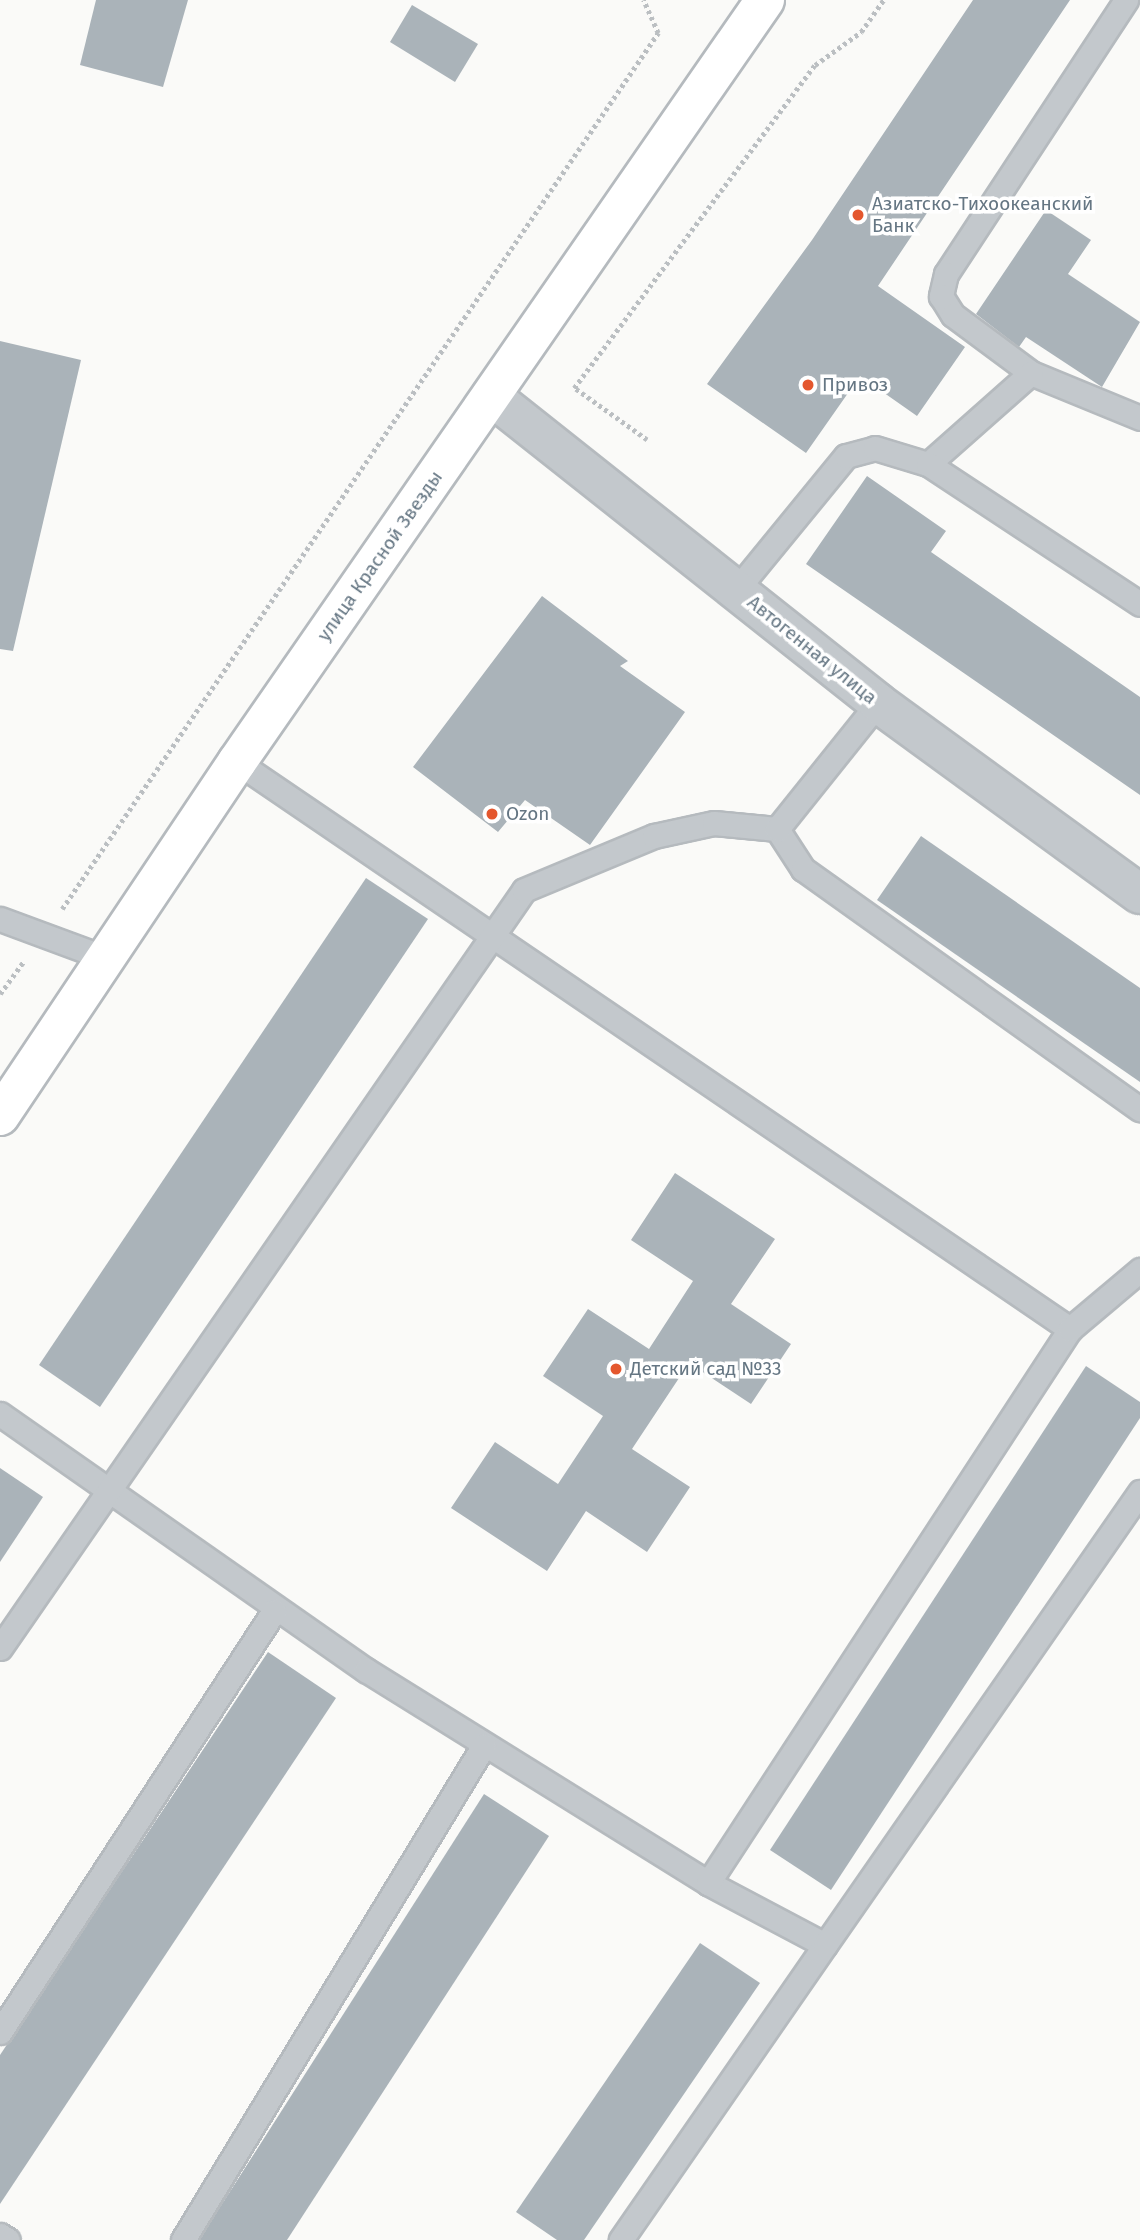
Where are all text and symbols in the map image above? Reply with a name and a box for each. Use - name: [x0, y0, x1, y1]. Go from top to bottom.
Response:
- place label: Азиатско-Тихоокеанский Банк: [872, 193, 1094, 237]
- marker: Азиатско-Тихоокеанский Банк: [850, 207, 866, 223]
- place label: Привоз: [822, 374, 888, 396]
- marker: Привоз: [800, 377, 816, 393]
- street label: улица Красной Звезды: [313, 466, 447, 646]
- street label: Автогенная улица: [743, 591, 881, 709]
- place label: Ozon: [506, 803, 549, 825]
- marker: Ozon: [484, 806, 500, 822]
- place label: Детский сад №33: [630, 1358, 782, 1380]
- marker: Детский сад №33: [608, 1361, 624, 1377]

